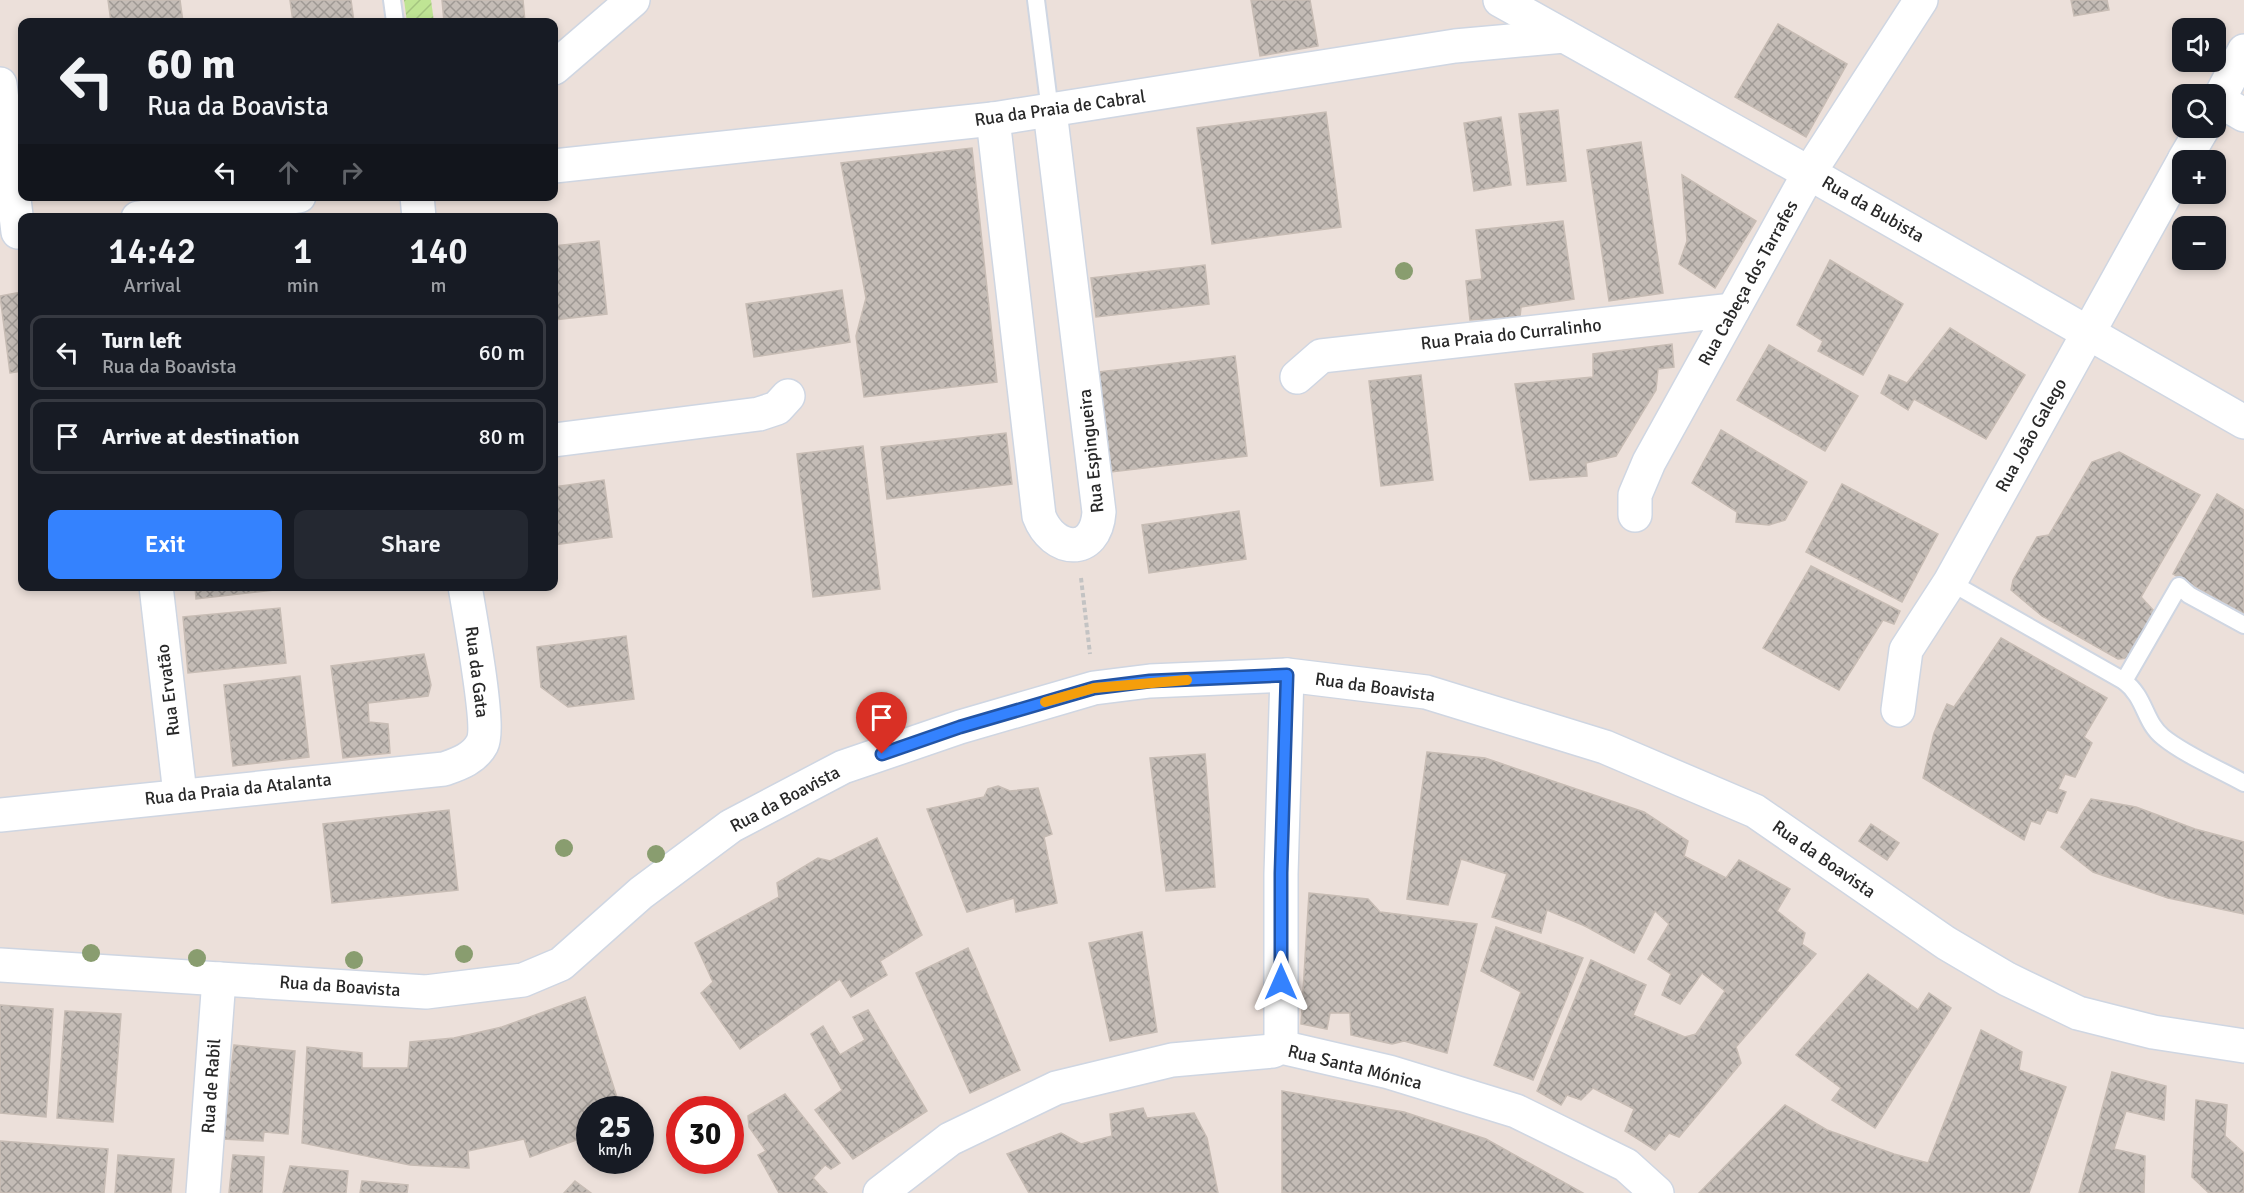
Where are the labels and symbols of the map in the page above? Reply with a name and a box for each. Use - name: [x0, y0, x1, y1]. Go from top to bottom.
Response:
- street label: Rua da Praia de Cabral: [973, 85, 1147, 131]
- street label: Rua da Bubista: [1818, 171, 1928, 247]
- street label: Rua Cabeça dos Tarrafes: [1693, 196, 1803, 370]
- street label: Rua Praia do Curralinho: [1420, 314, 1602, 354]
- street label: Rua João Galego: [1991, 374, 2071, 496]
- street label: Rua Espingueira: [1074, 388, 1108, 514]
- street label: Rua da Gata: [460, 625, 494, 719]
- street label: Rua Ervatão: [151, 643, 185, 737]
- street label: Rua da Boavista: [1313, 668, 1437, 706]
- pin: [856, 692, 907, 754]
- street label: Rua da Boavista: [726, 761, 844, 837]
- street label: Rua da Praia da Atalanta: [143, 768, 333, 810]
- street label: Rua da Boavista: [1768, 815, 1880, 903]
- position arrow: [1249, 950, 1313, 1014]
- street label: Rua da Boavista: [279, 971, 401, 1001]
- street label: Rua de Rabil: [197, 1038, 225, 1134]
- street label: Rua Santa Mónica: [1285, 1040, 1425, 1094]
- speed limit sign: 30: [666, 1096, 744, 1174]

